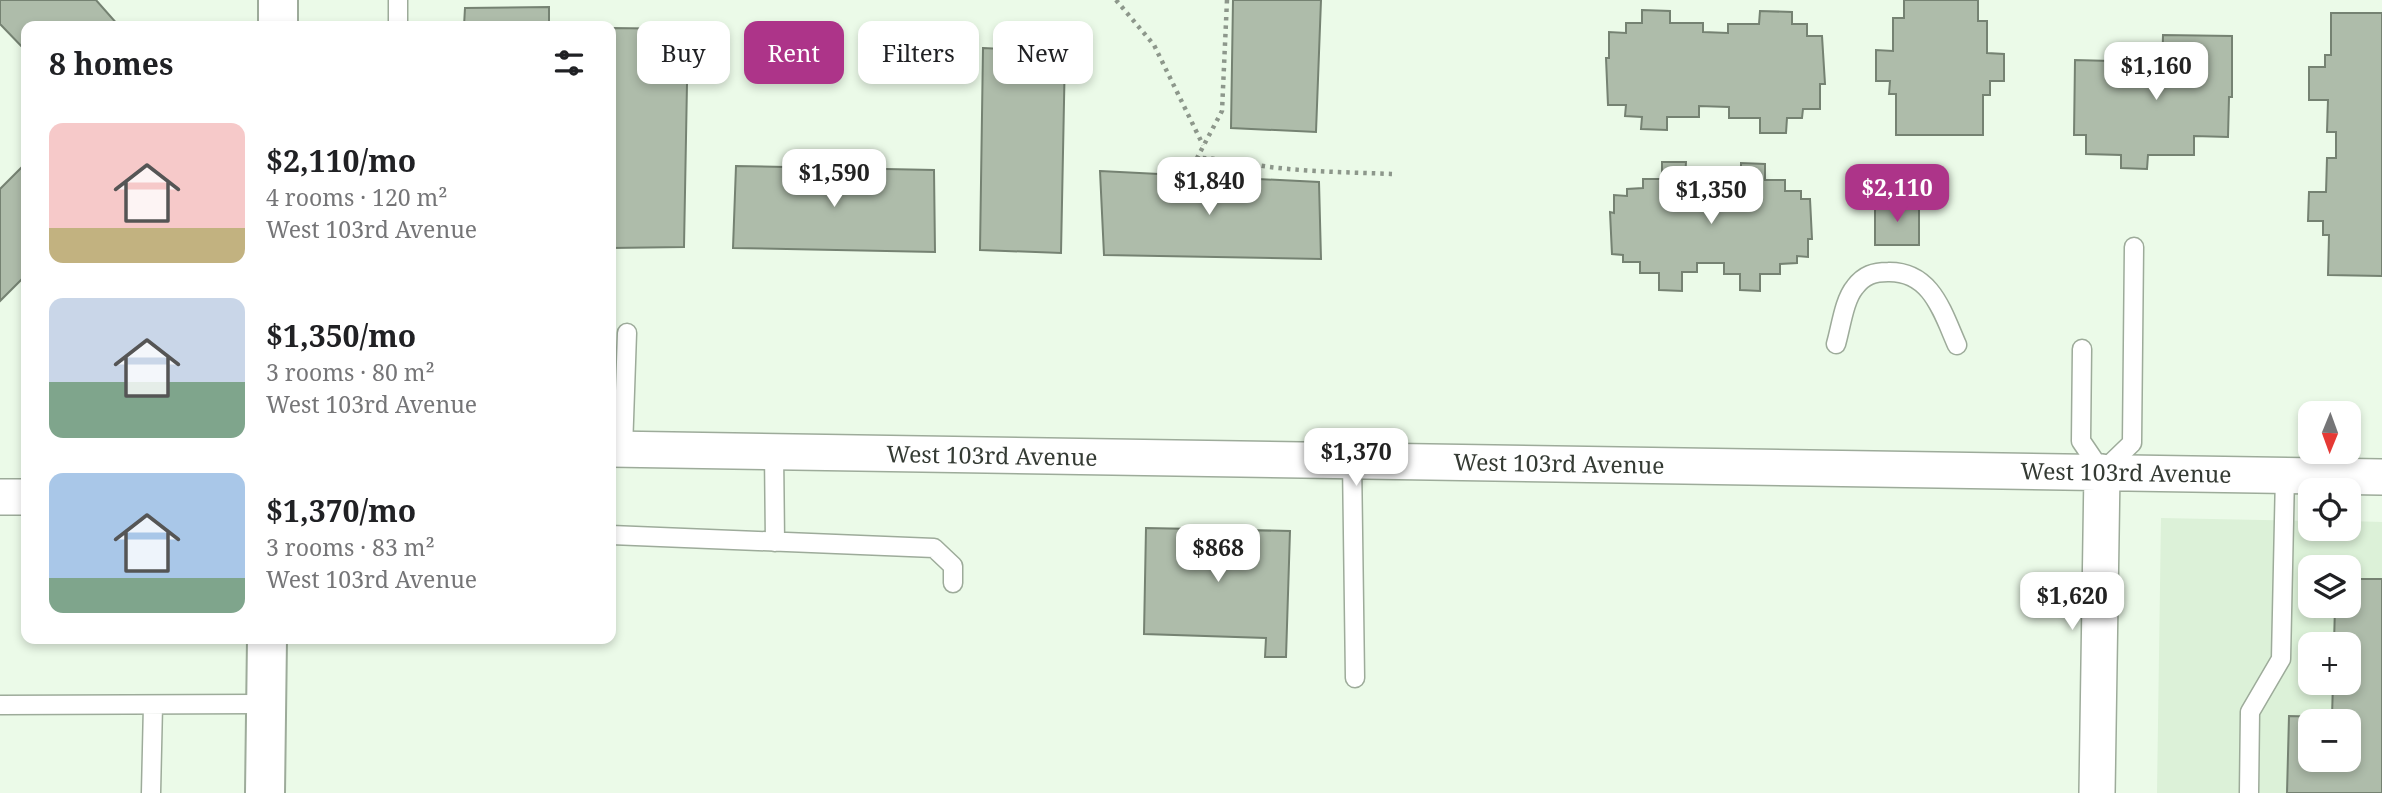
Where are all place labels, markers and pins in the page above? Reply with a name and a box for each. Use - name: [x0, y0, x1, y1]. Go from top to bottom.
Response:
- pin: $1,160: [2099, 42, 2213, 102]
- pin: $1,590: [777, 150, 891, 209]
- pin: $1,840: [1152, 158, 1266, 217]
- pin: $2,110: [1840, 164, 1954, 224]
- pin: $1,350: [1654, 166, 1768, 226]
- pin: $1,370: [1299, 428, 1413, 488]
- pin: $868: [1177, 524, 1259, 584]
- pin: $1,620: [2015, 572, 2129, 632]

